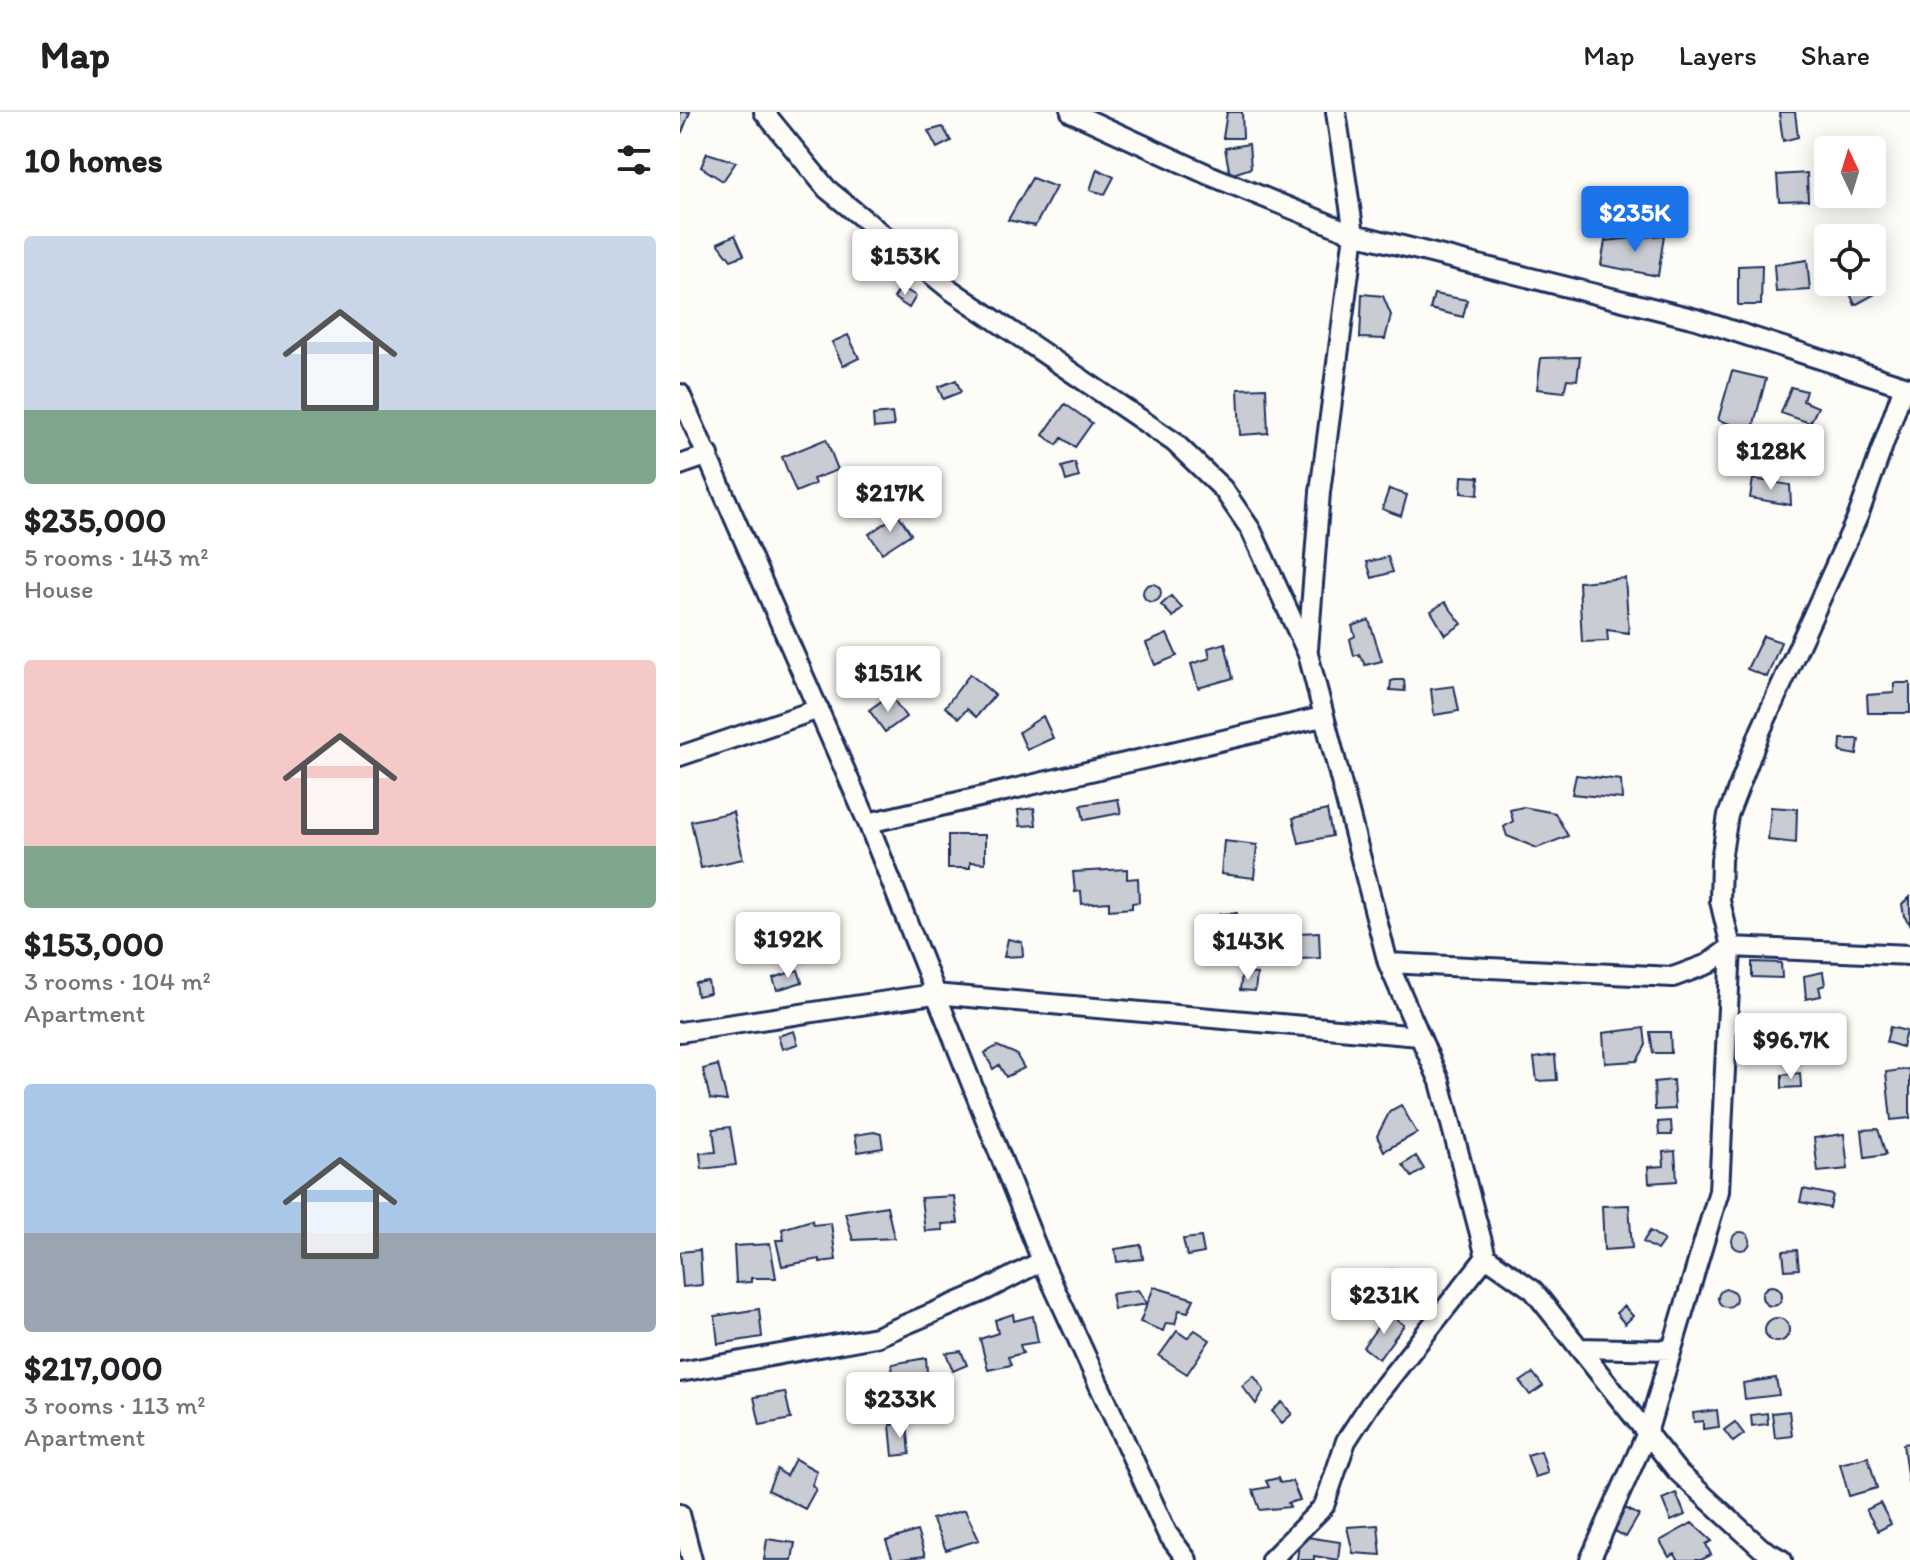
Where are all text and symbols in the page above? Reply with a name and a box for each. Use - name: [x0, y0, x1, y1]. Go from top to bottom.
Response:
- text: Map: [40, 32, 110, 78]
- text: Map: [1583, 38, 1635, 72]
- text: Layers: [1679, 38, 1757, 72]
- text: Share: [1801, 38, 1870, 72]
- north arrow: [1814, 136, 1886, 208]
- map controls: [1814, 136, 1886, 296]
- icon: filters: [612, 138, 656, 182]
- text: 10 homes: [24, 140, 163, 181]
- pin: $235K: [1579, 186, 1691, 254]
- text: $235K: [1599, 196, 1671, 228]
- button: locate: [1814, 224, 1886, 296]
- pin: $153K: [849, 229, 961, 297]
- text: $153K: [870, 239, 940, 271]
- icon: home: [268, 288, 412, 432]
- pin: $128K: [1715, 424, 1827, 492]
- text: $128K: [1736, 434, 1806, 466]
- pin: $217K: [834, 466, 946, 534]
- text: $217K: [856, 476, 924, 508]
- text: $235,000: [24, 500, 166, 541]
- text: 5 rooms · 143 m²: [24, 541, 209, 573]
- text: House: [24, 573, 94, 605]
- pin: $151K: [832, 646, 944, 714]
- text: $151K: [854, 656, 922, 688]
- icon: home: [268, 712, 412, 856]
- pin: $192K: [732, 912, 844, 980]
- pin: $143K: [1192, 914, 1304, 982]
- text: $192K: [753, 922, 823, 954]
- text: $153,000: [24, 924, 164, 965]
- text: $143K: [1212, 924, 1284, 956]
- text: 3 rooms · 104 m²: [24, 965, 211, 997]
- text: Apartment: [24, 997, 145, 1029]
- pin: $96.7K: [1726, 1013, 1856, 1081]
- text: $96.7K: [1753, 1023, 1829, 1055]
- icon: home: [268, 1136, 412, 1280]
- pin: $231K: [1328, 1268, 1440, 1336]
- text: $231K: [1349, 1278, 1419, 1310]
- text: $217,000: [24, 1348, 163, 1389]
- pin: $233K: [844, 1372, 956, 1440]
- text: $233K: [864, 1382, 936, 1414]
- text: 3 rooms · 113 m²: [24, 1389, 206, 1421]
- text: Apartment: [24, 1421, 145, 1453]

